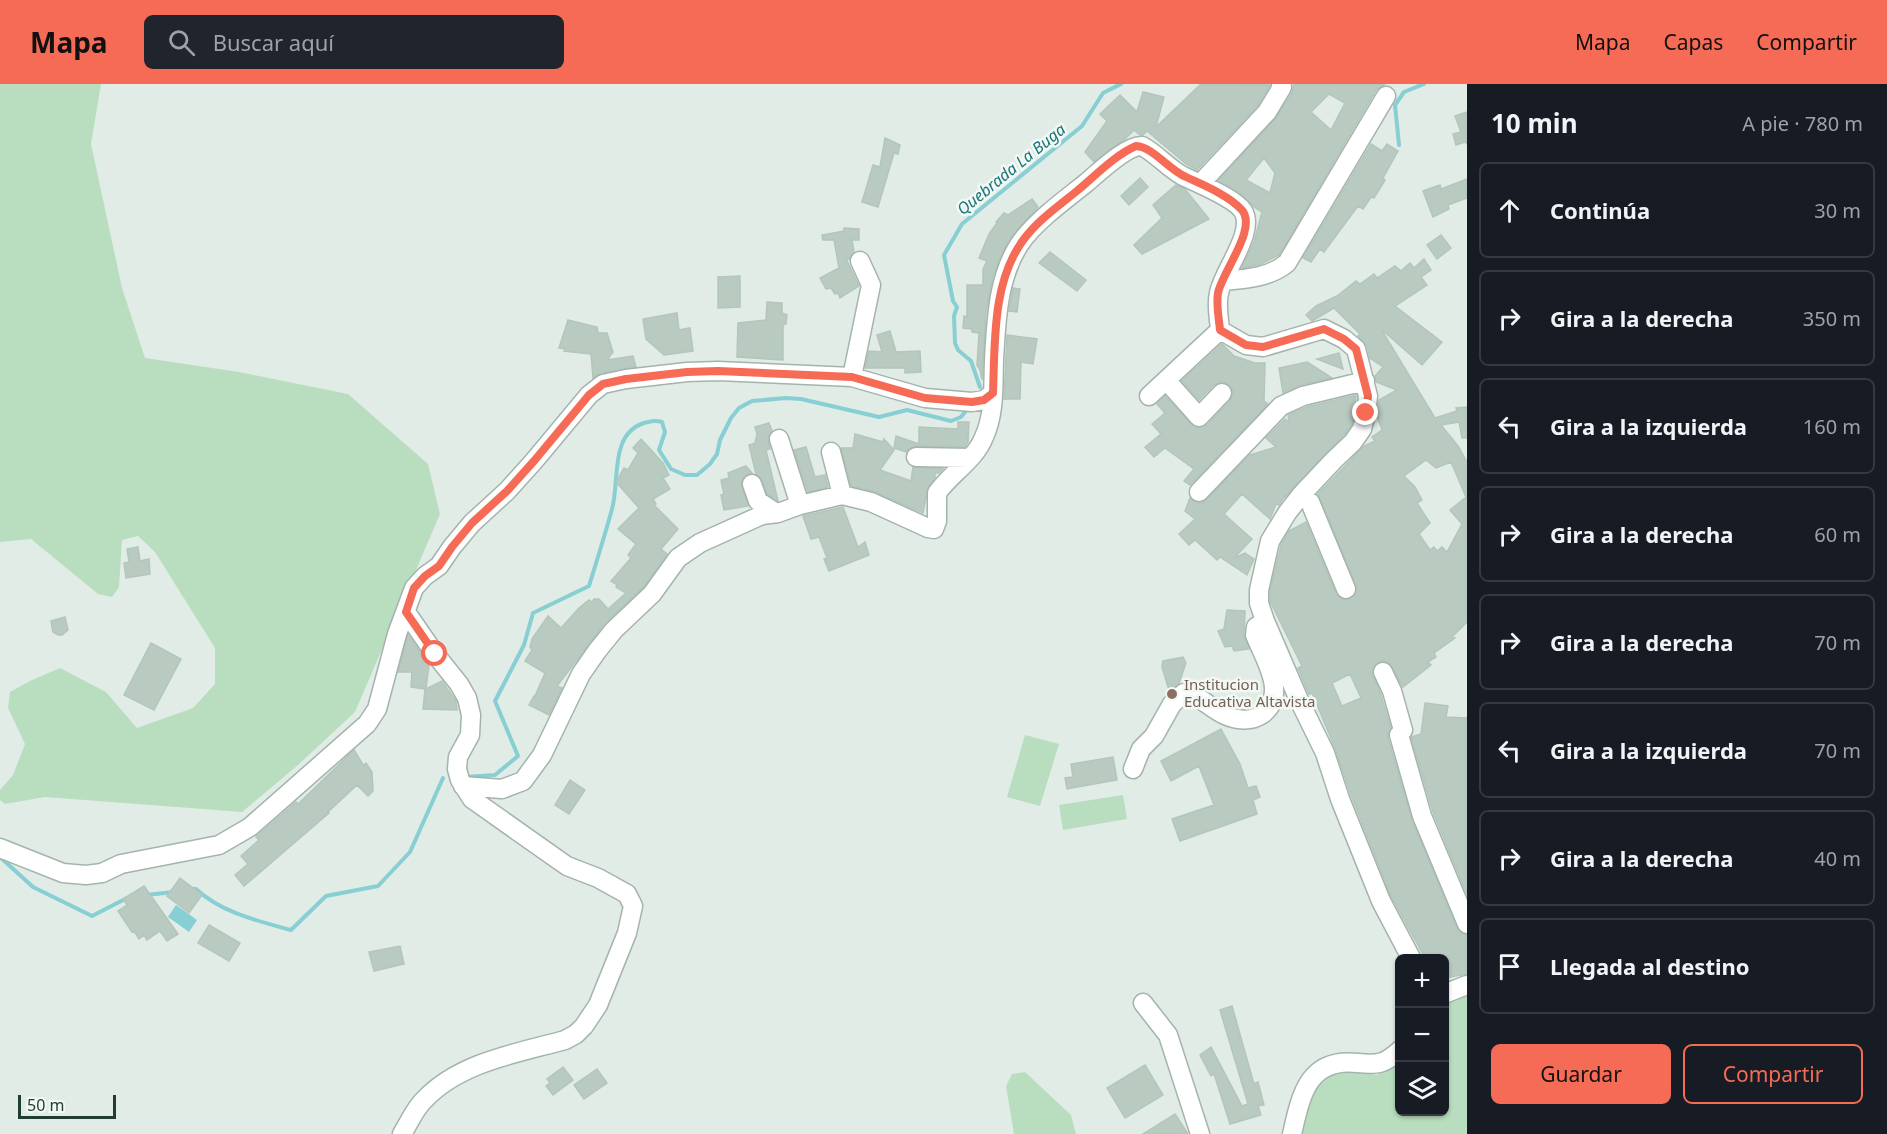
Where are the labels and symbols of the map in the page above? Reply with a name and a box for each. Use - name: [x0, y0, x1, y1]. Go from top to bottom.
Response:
- water label: Quebrada La Buga: [952, 118, 1070, 220]
- route end: [1352, 399, 1378, 425]
- route start: [421, 640, 447, 666]
- place label: Institucion Educativa Altavista: [1184, 674, 1315, 711]
- marker: Institucion Educativa Altavista: [1165, 687, 1179, 701]
- scale bar: [18, 1092, 116, 1120]

